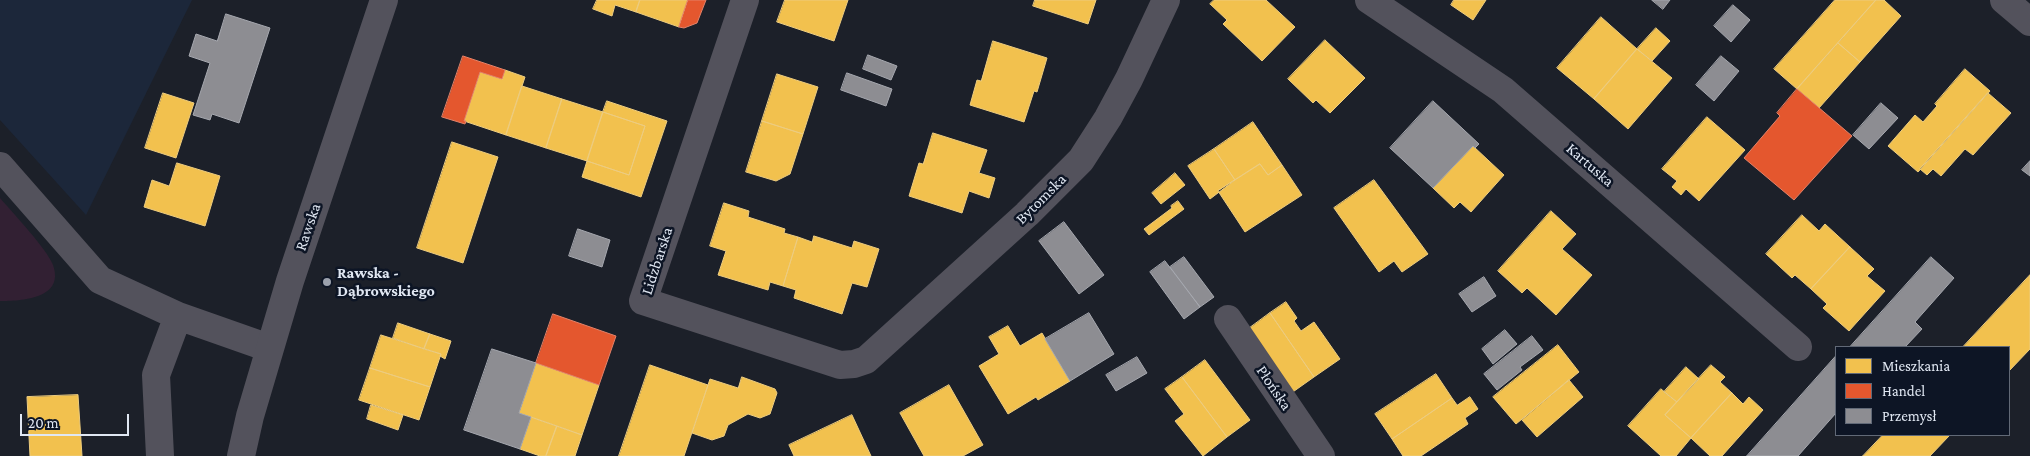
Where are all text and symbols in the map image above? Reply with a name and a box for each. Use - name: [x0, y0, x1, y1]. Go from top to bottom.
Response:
- street label: Kartuska: [1562, 139, 1618, 191]
- street label: Bytomska: [1012, 170, 1070, 228]
- street label: Rawska: [291, 201, 325, 253]
- street label: Lidzbarska: [637, 225, 677, 297]
- place label: Rawska - Dąbrowskiego: [337, 263, 435, 301]
- marker: Rawska - Dąbrowskiego: [321, 276, 333, 288]
- legend: [1835, 346, 2010, 436]
- text: Mieszkania: [1882, 358, 1950, 374]
- street label: Płońska: [1252, 362, 1296, 414]
- text: Handel: [1882, 383, 1925, 399]
- scale bar: [22, 404, 131, 436]
- text: Przemysł: [1882, 408, 1936, 424]
- text: 20 m: [28, 415, 59, 431]

